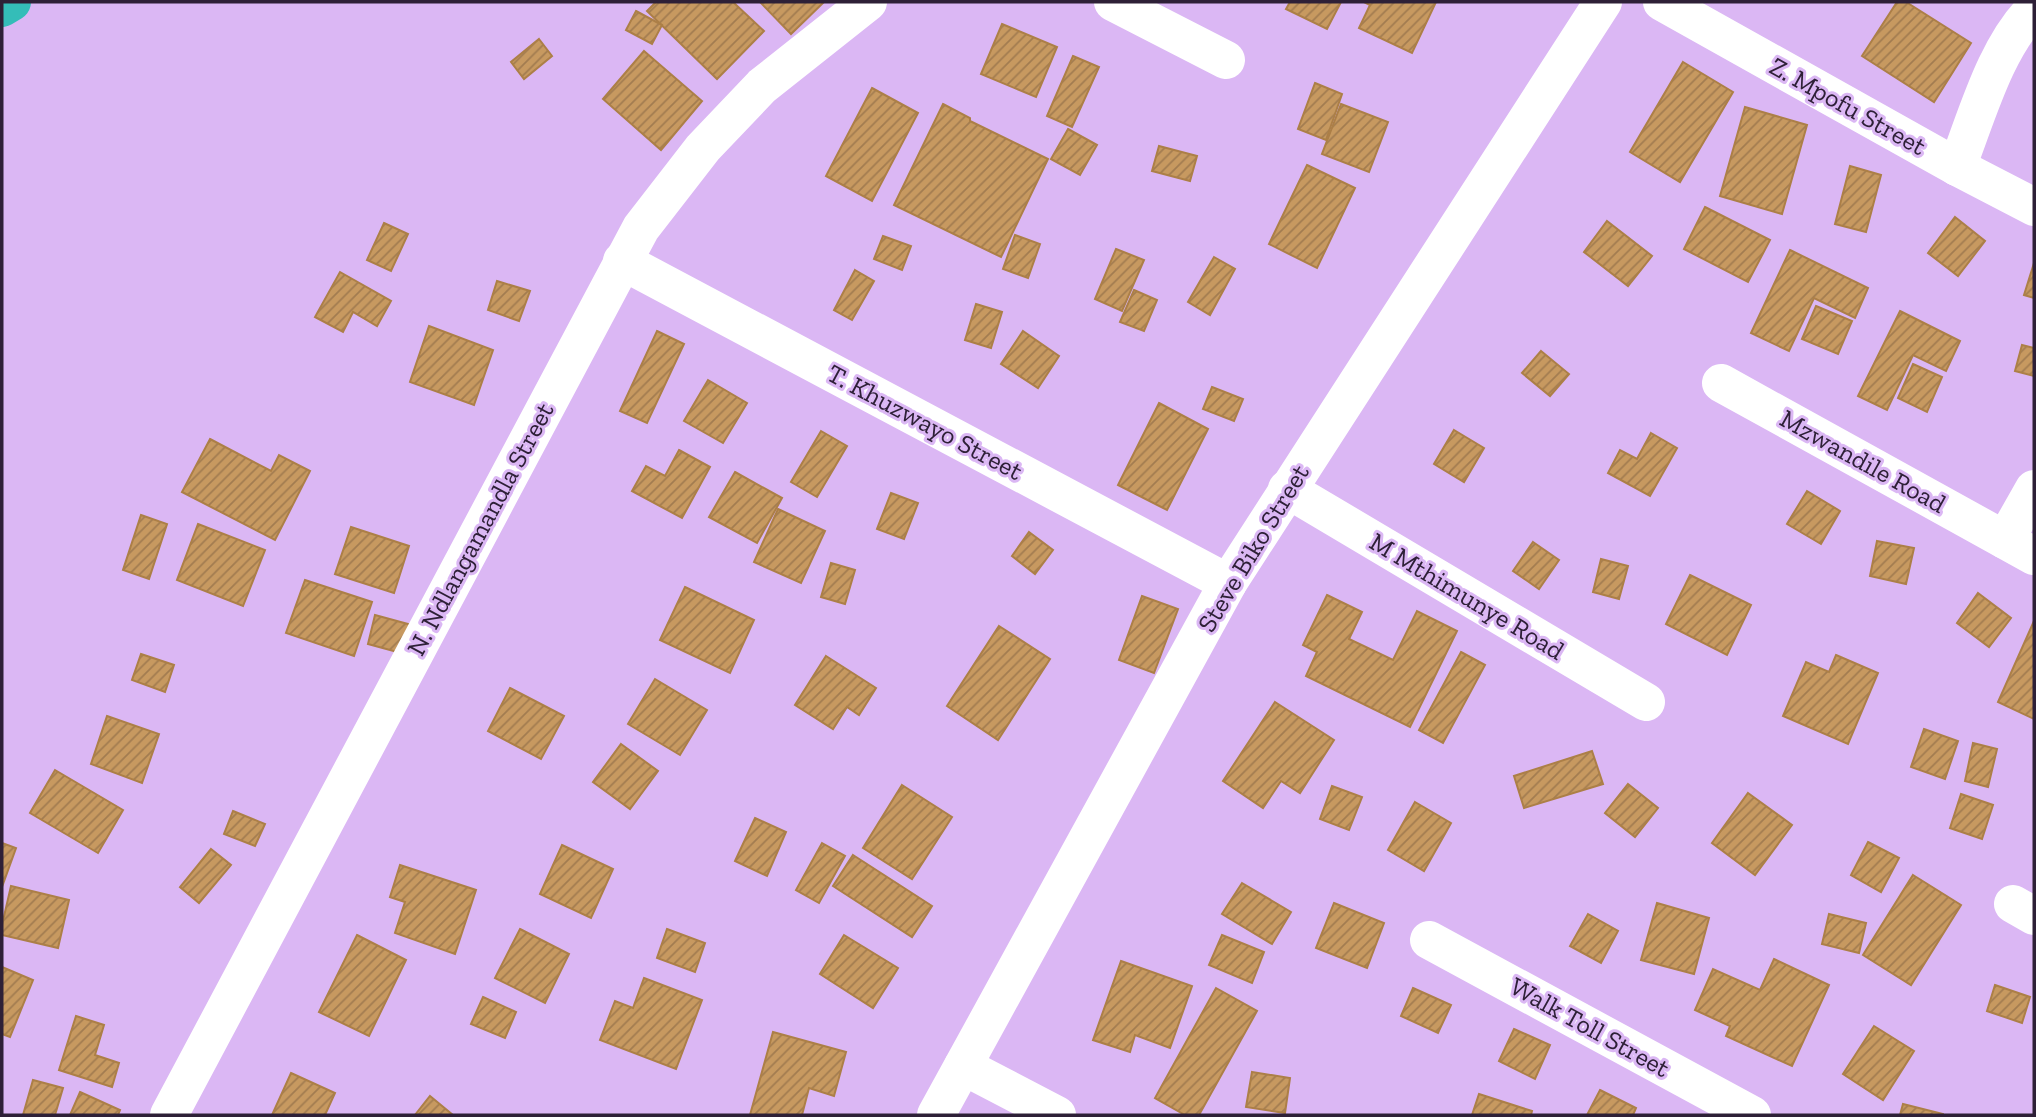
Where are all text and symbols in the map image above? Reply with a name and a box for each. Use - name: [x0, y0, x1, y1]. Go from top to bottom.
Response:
- street label: Z. Mpofu Street: [1764, 50, 1932, 162]
- street label: T. Khuzwayo Street: [822, 357, 1028, 487]
- street label: N. Ndlangamandla Street: [400, 397, 561, 661]
- street label: Mzwandile Road: [1774, 402, 1952, 520]
- street label: Steve Biko Street: [1190, 458, 1316, 638]
- street label: M Mthimunye Road: [1364, 525, 1570, 667]
- street label: Walk Toll Street: [1505, 970, 1676, 1084]

